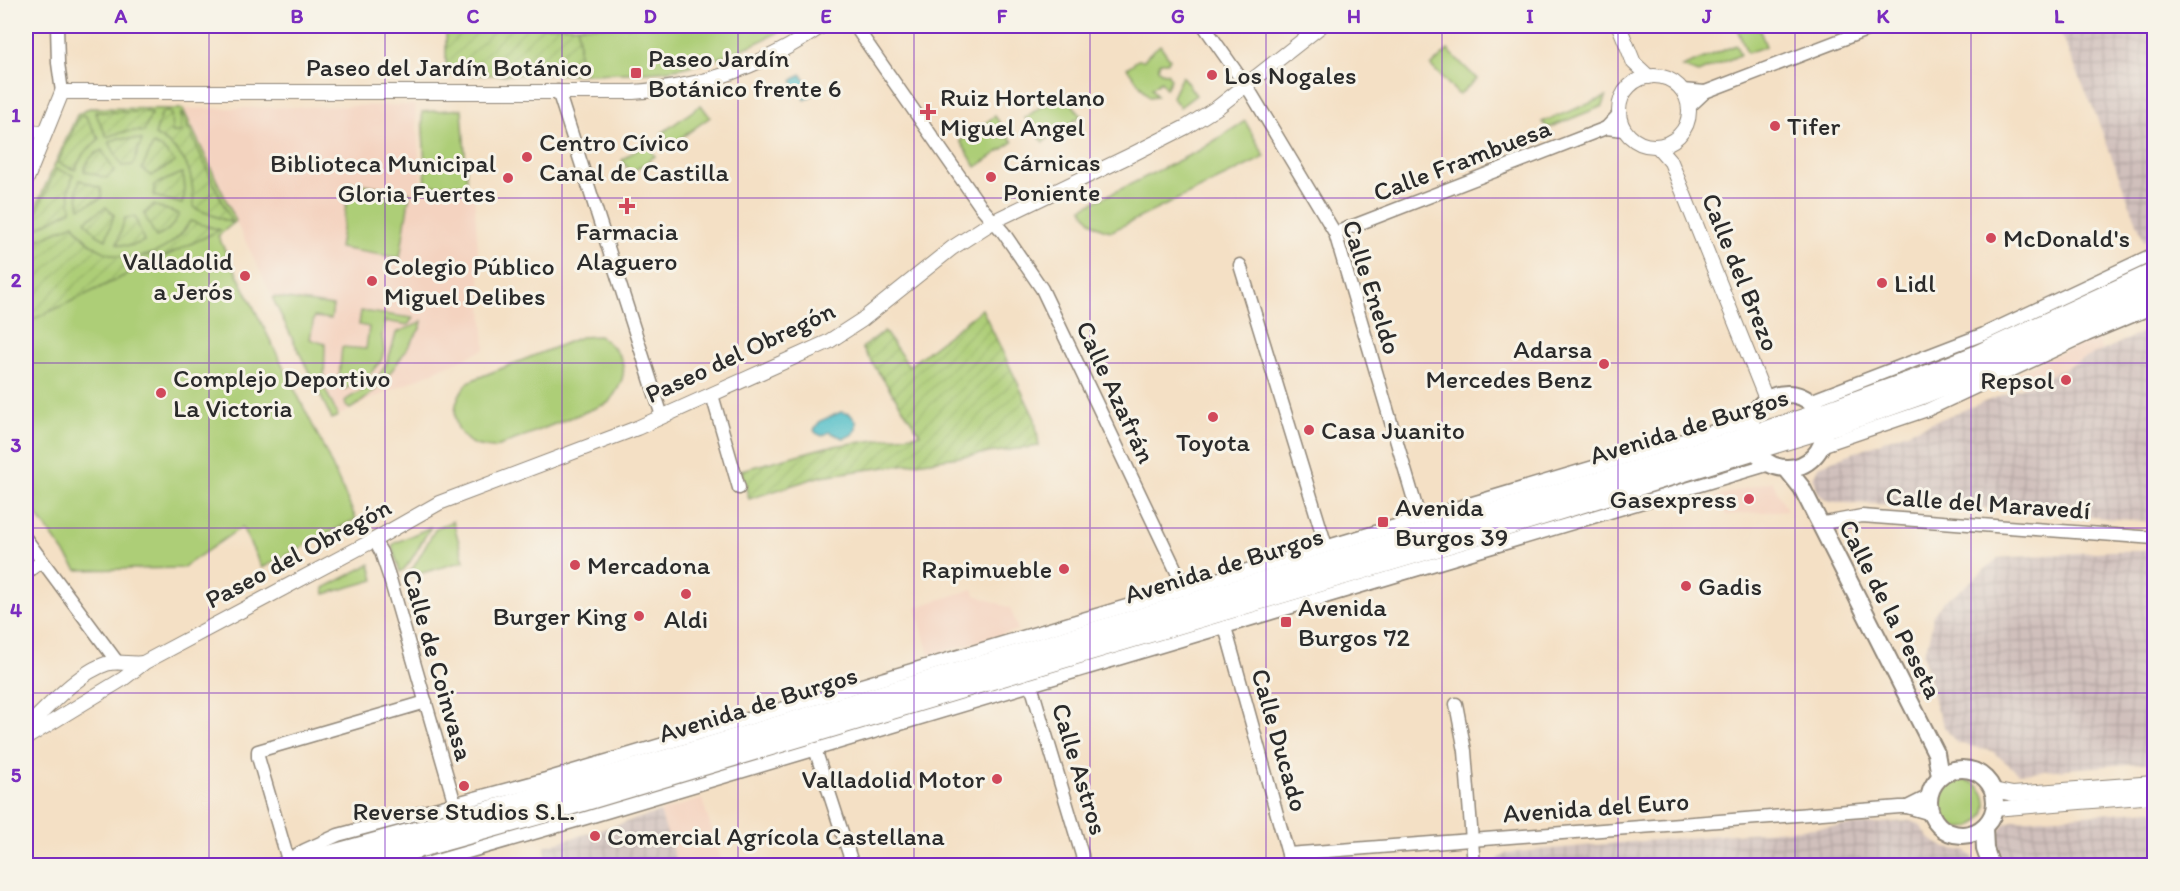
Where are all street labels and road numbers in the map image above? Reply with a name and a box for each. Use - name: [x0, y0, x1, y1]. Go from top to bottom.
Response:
- street label: Paseo del Jardín Botánico: [306, 51, 592, 83]
- street label: Calle Frambuesa: [1369, 111, 1556, 209]
- street label: Calle del Brezo: [1695, 188, 1787, 356]
- street label: Calle Eneldo: [1335, 216, 1409, 358]
- street label: Paseo del Obregón: [640, 294, 840, 410]
- street label: Calle Azafrán: [1069, 316, 1163, 468]
- street label: Avenida de Burgos: [1586, 381, 1792, 471]
- street label: Calle del Maravedí: [1885, 480, 2092, 526]
- street label: Paseo del Obregón: [200, 490, 397, 615]
- street label: Calle de la Peseta: [1832, 514, 1950, 704]
- street label: Avenida de Burgos: [1121, 520, 1327, 610]
- street label: Calle de Coinvasa: [395, 565, 481, 765]
- street label: Avenida de Burgos: [655, 659, 861, 749]
- street label: Calle Ducado: [1244, 665, 1316, 815]
- street label: Calle Astros: [1045, 699, 1115, 839]
- street label: Avenida del Euro: [1502, 785, 1690, 829]

